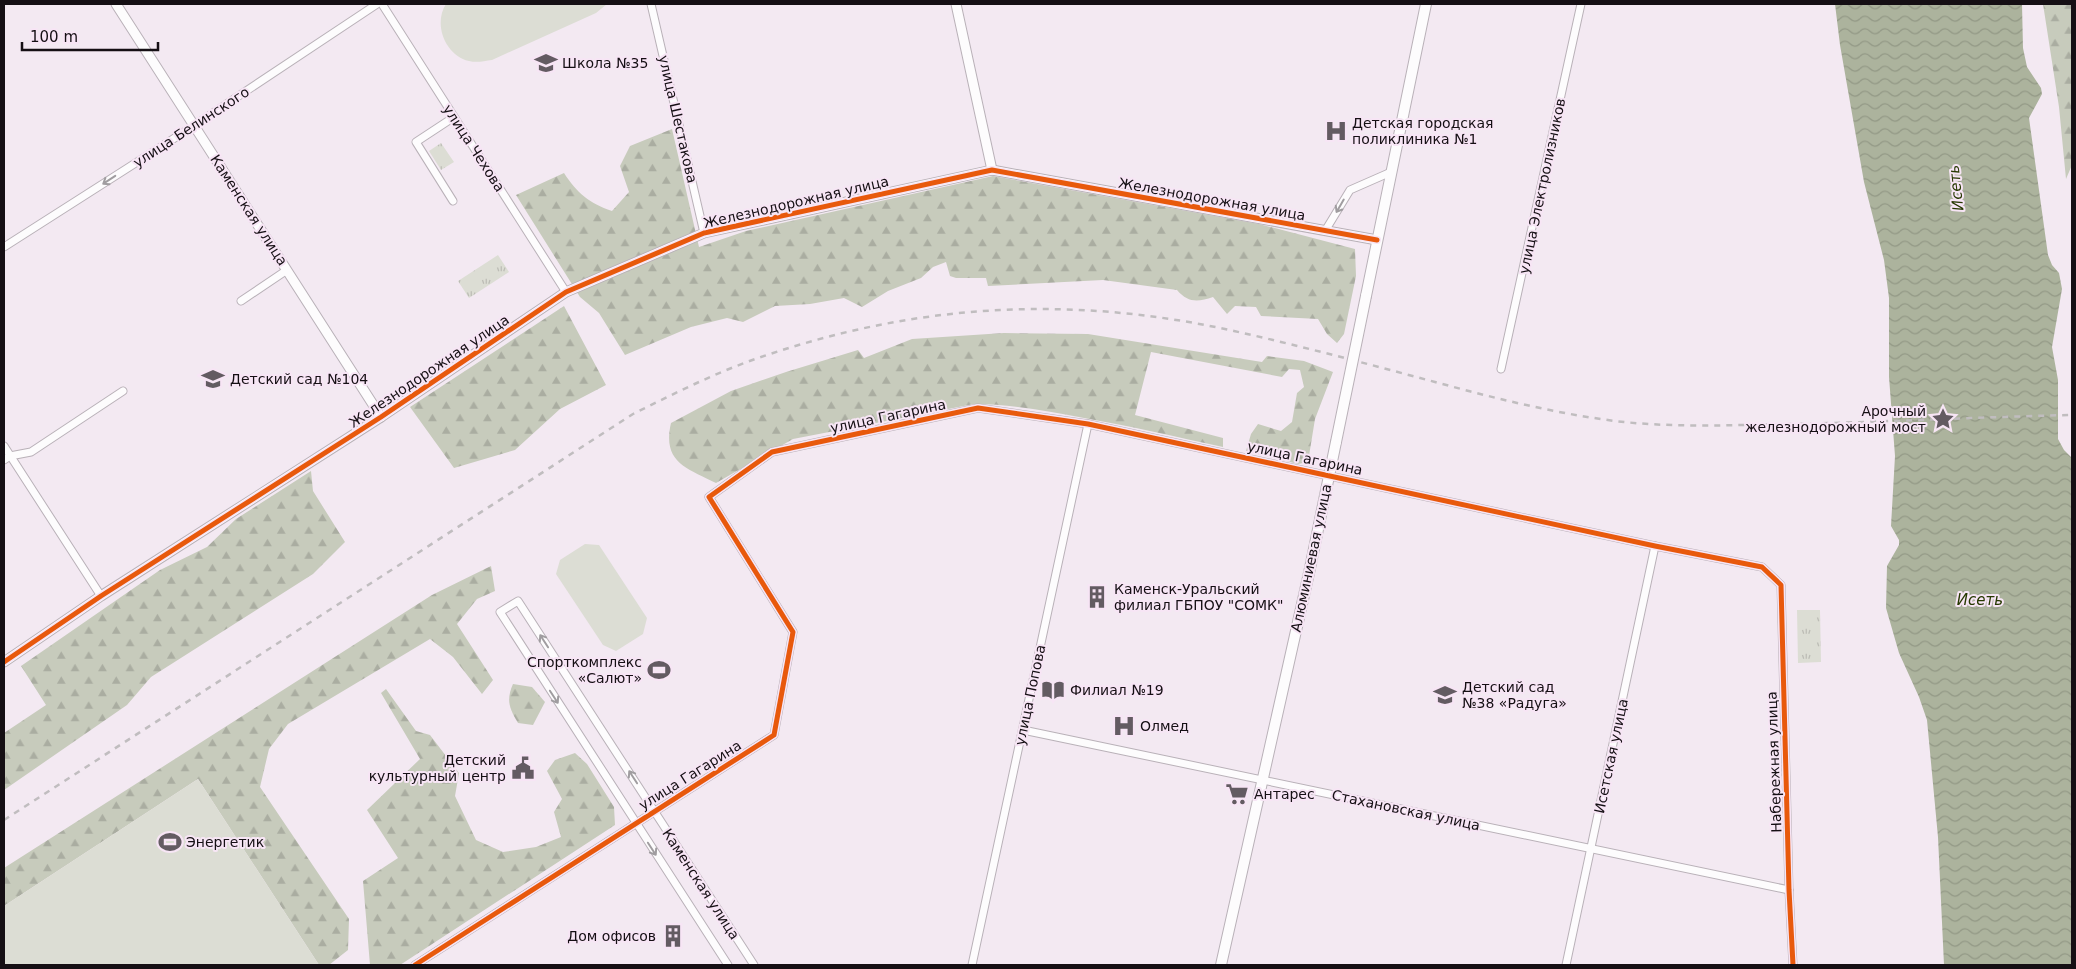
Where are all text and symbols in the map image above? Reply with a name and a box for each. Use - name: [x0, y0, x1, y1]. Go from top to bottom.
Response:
- scale bar: [22, 20, 159, 52]
- text: 100 m: [30, 28, 78, 46]
- school or university icon: Школа №35: [533, 50, 559, 76]
- street label: улица Шестакова: [655, 53, 701, 185]
- place label: Школа №35: [562, 55, 648, 71]
- street label: улица Белинского: [130, 84, 252, 170]
- street label: улица Электролизников: [1516, 97, 1568, 275]
- street label: улица Чехова: [440, 101, 508, 195]
- place label: Детская городская поликлиника №1: [1352, 115, 1494, 147]
- hospital icon: Детская городская поликлиника №1: [1323, 118, 1349, 144]
- street label: Каменская улица: [207, 152, 291, 268]
- water label: Исеть: [1945, 164, 1967, 212]
- street label: Железнодорожная улица: [702, 173, 890, 231]
- one-way arrow: [103, 175, 117, 185]
- street label: Железнодорожная улица: [1117, 175, 1307, 223]
- one-way arrow: [1335, 198, 1345, 212]
- street label: Железнодорожная улица: [346, 311, 512, 431]
- school or university icon: Детский сад №104: [200, 366, 226, 392]
- place label: Детский сад №104: [230, 371, 368, 387]
- street label: улица Гагарина: [829, 396, 947, 436]
- place label: Арочный железнодорожный мост: [1745, 403, 1926, 435]
- place icon: Арочный железнодорожный мост: [1930, 406, 1956, 432]
- street label: улица Гагарина: [1246, 438, 1364, 478]
- street label: Алюминиевая улица: [1287, 482, 1335, 634]
- place label: Каменск-Уральский филиал ГБПОУ "СОМК": [1114, 581, 1283, 613]
- building icon: Каменск-Уральский филиал ГБПОУ "СОМК": [1084, 584, 1110, 610]
- water label: Исеть: [1957, 591, 2003, 609]
- one-way arrow: [539, 635, 549, 649]
- street label: улица Попова: [1012, 643, 1048, 747]
- place label: Спорткомплекс «Салют»: [527, 654, 642, 686]
- sports icon: Спорткомплекс «Салют»: [646, 657, 672, 683]
- library icon: Филиал №19: [1040, 677, 1066, 703]
- place label: Детский сад №38 «Радуга»: [1462, 679, 1567, 711]
- place label: Филиал №19: [1070, 682, 1164, 698]
- school or university icon: Детский сад №38 «Радуга»: [1432, 682, 1458, 708]
- one-way arrow: [550, 690, 560, 704]
- street label: Набережная улица: [1764, 691, 1784, 833]
- street label: Исетская улица: [1591, 697, 1631, 815]
- hospital icon: Олмед: [1111, 713, 1137, 739]
- place label: Олмед: [1140, 718, 1189, 734]
- street label: улица Гагарина: [636, 737, 744, 813]
- place label: Детский культурный центр: [369, 752, 506, 784]
- public building icon: Детский культурный центр: [510, 755, 536, 781]
- one-way arrow: [627, 771, 637, 785]
- supermarket icon: Антарес: [1224, 781, 1250, 807]
- place label: Антарес: [1254, 786, 1315, 802]
- street label: Стахановская улица: [1330, 786, 1482, 834]
- street label: Каменская улица: [659, 826, 743, 942]
- sports icon: Энергетик: [157, 829, 183, 855]
- place label: Энергетик: [186, 834, 264, 850]
- one-way arrow: [647, 841, 657, 855]
- building icon: Дом офисов: [660, 923, 686, 949]
- place label: Дом офисов: [567, 928, 656, 944]

